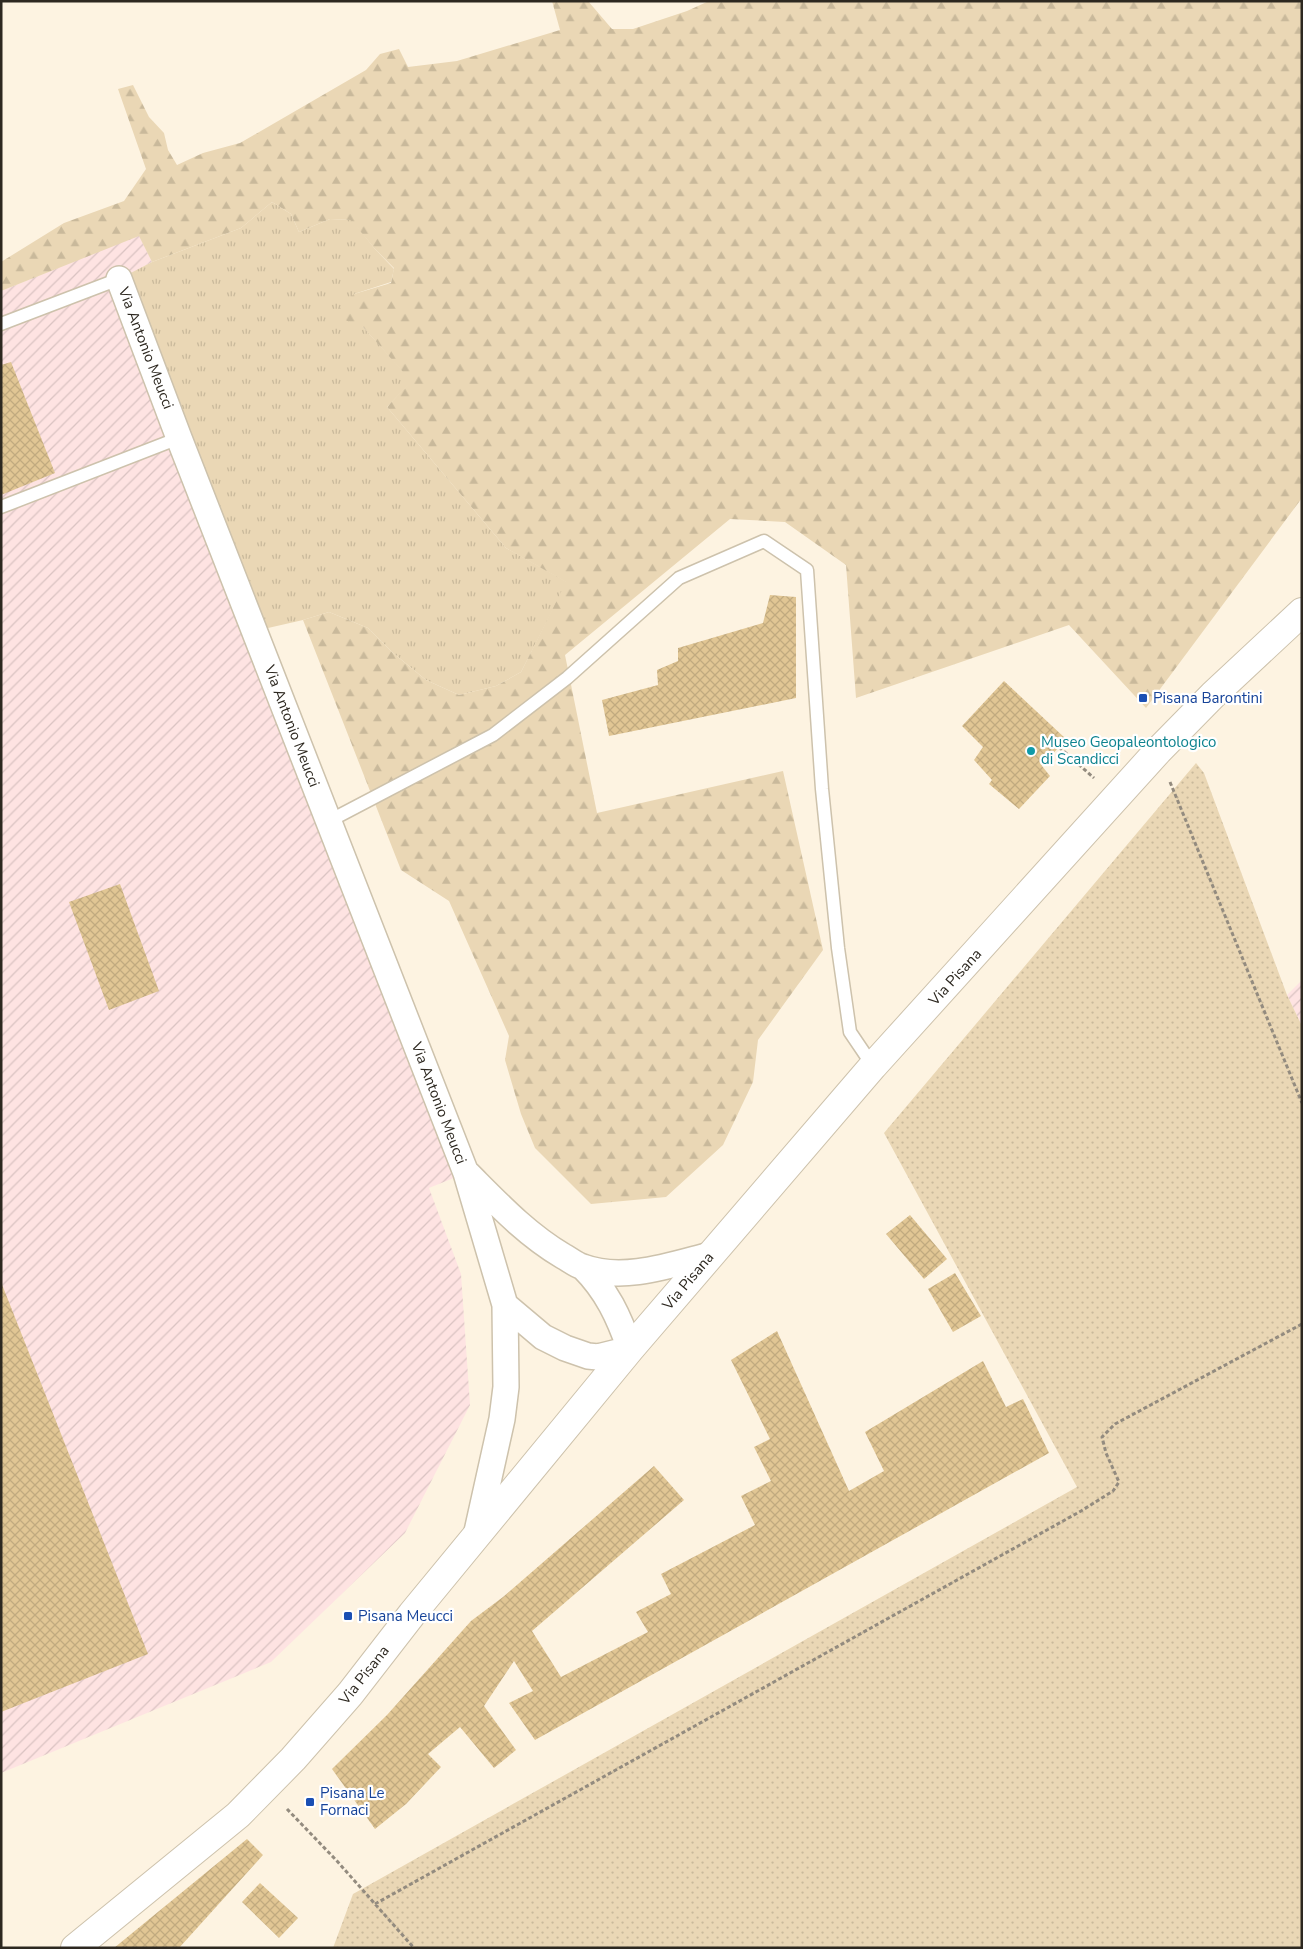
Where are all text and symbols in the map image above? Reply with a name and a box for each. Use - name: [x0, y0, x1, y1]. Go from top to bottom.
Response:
- street label: Via Antonio Meucci: [113, 283, 178, 412]
- street label: Via Antonio Meucci: [259, 661, 324, 790]
- place label: Pisana Barontini: [1153, 688, 1262, 708]
- marker: Pisana Barontini: [1137, 692, 1149, 704]
- place label: Museo Geopaleontologico di Scandicci: [1041, 732, 1216, 769]
- marker: Museo Geopaleontologico di Scandicci: [1025, 745, 1037, 757]
- street label: Via Pisana: [923, 944, 986, 1011]
- street label: Via Antonio Meucci: [406, 1038, 471, 1167]
- street label: Via Pisana: [657, 1248, 718, 1315]
- place label: Pisana Meucci: [358, 1606, 453, 1626]
- marker: Pisana Meucci: [342, 1610, 354, 1622]
- street label: Via Pisana: [334, 1641, 394, 1710]
- place label: Pisana Le Fornaci: [320, 1783, 385, 1820]
- marker: Pisana Le Fornaci: [304, 1796, 316, 1808]

